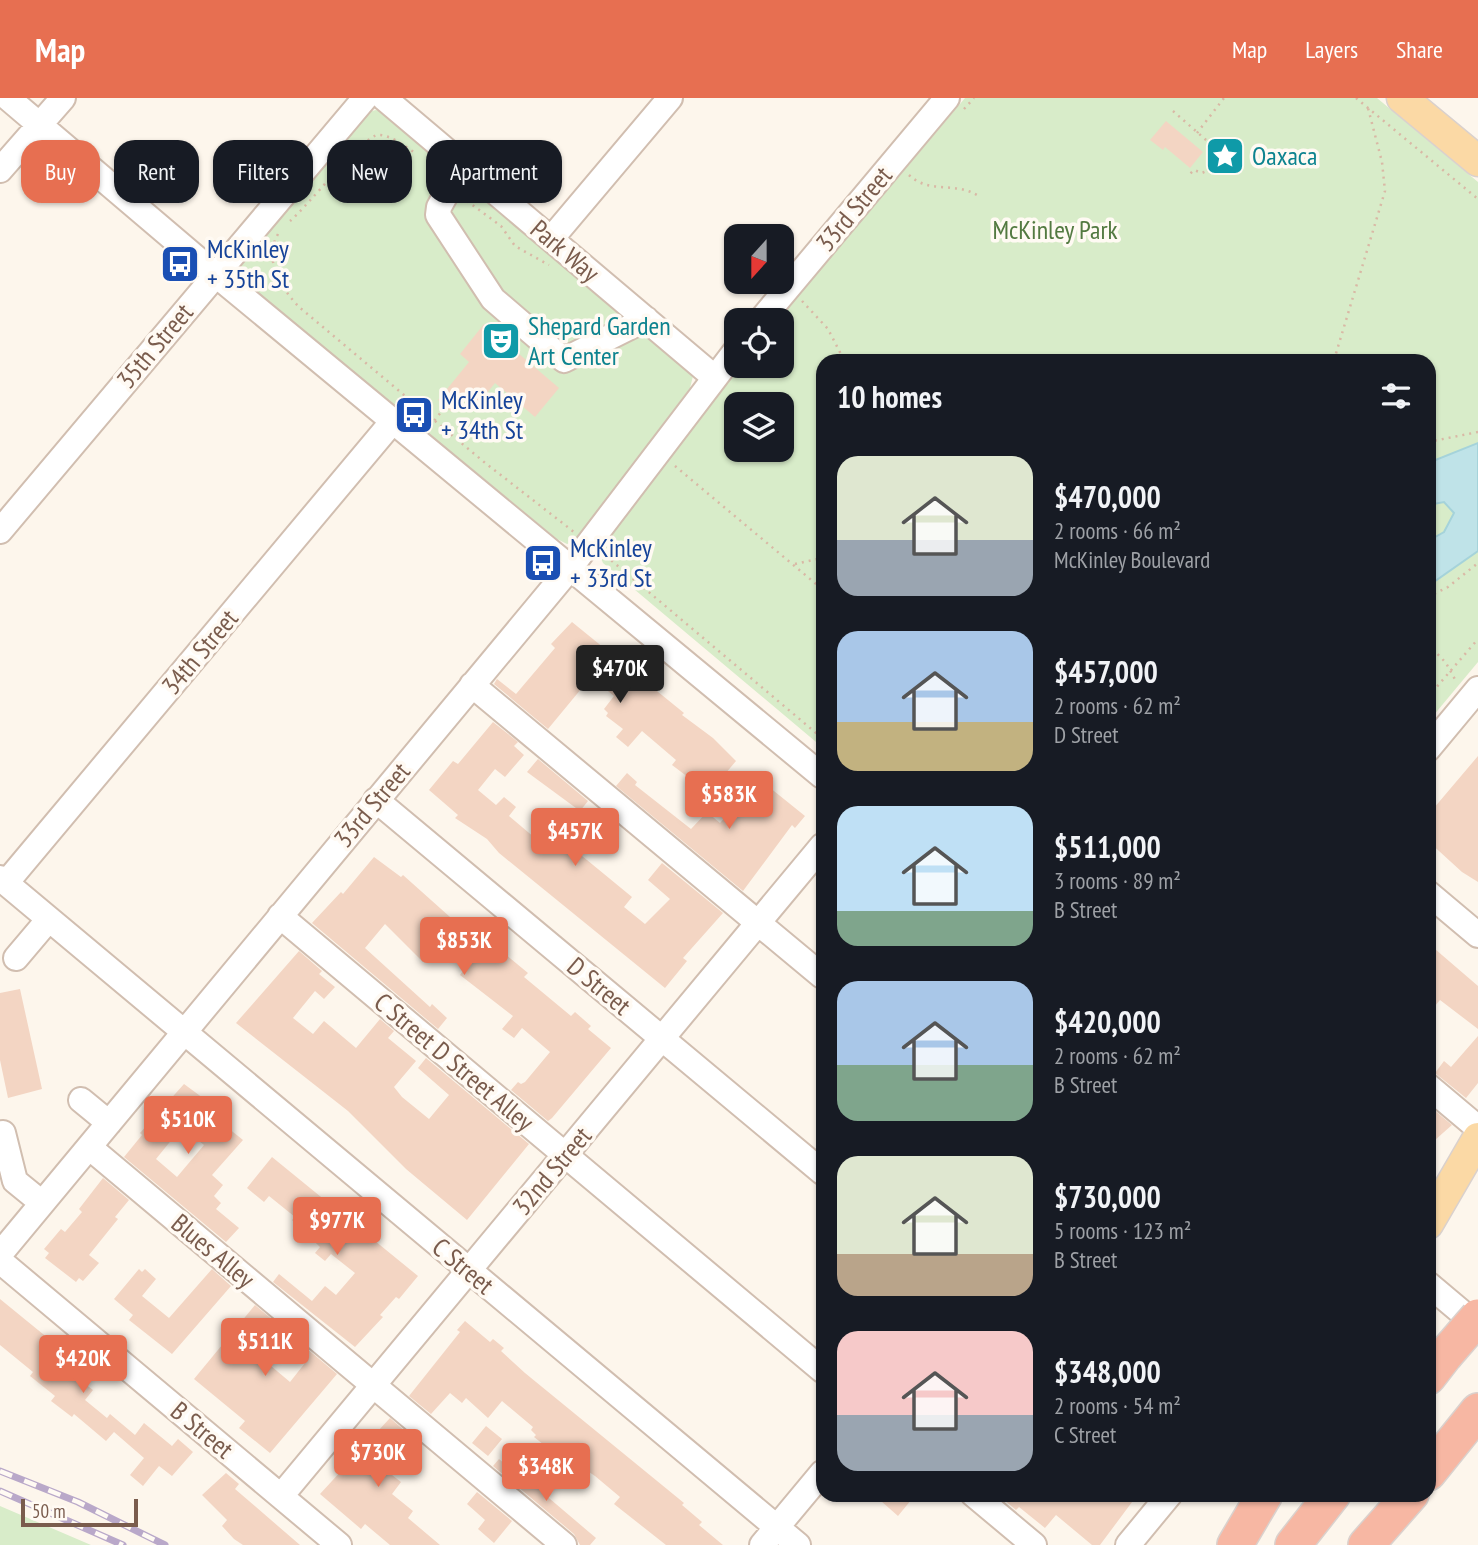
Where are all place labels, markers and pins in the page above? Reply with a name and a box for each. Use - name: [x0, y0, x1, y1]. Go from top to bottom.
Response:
- place icon: Oaxaca: [1204, 135, 1246, 177]
- place label: Oaxaca: [1252, 139, 1317, 172]
- place label: McKinley + 35th St: [207, 232, 289, 295]
- bus stop icon: McKinley + 35th St: [159, 243, 201, 285]
- place label: Shepard Garden Art Center: [528, 309, 671, 372]
- theatre icon: Shepard Garden Art Center: [480, 320, 522, 362]
- place label: McKinley + 34th St: [441, 383, 523, 446]
- bus stop icon: McKinley + 34th St: [393, 394, 435, 436]
- place label: McKinley + 33rd St: [570, 531, 652, 594]
- bus stop icon: McKinley + 33rd St: [522, 542, 564, 584]
- pin: $470K: [571, 646, 669, 705]
- pin: $583K: [680, 772, 778, 831]
- pin: $457K: [526, 808, 624, 868]
- pin: $853K: [415, 918, 513, 977]
- pin: $510K: [139, 1096, 237, 1156]
- pin: $977K: [288, 1198, 386, 1257]
- pin: $511K: [216, 1318, 314, 1378]
- pin: $420K: [34, 1336, 132, 1395]
- pin: $730K: [329, 1430, 427, 1489]
- pin: $348K: [497, 1444, 595, 1503]

